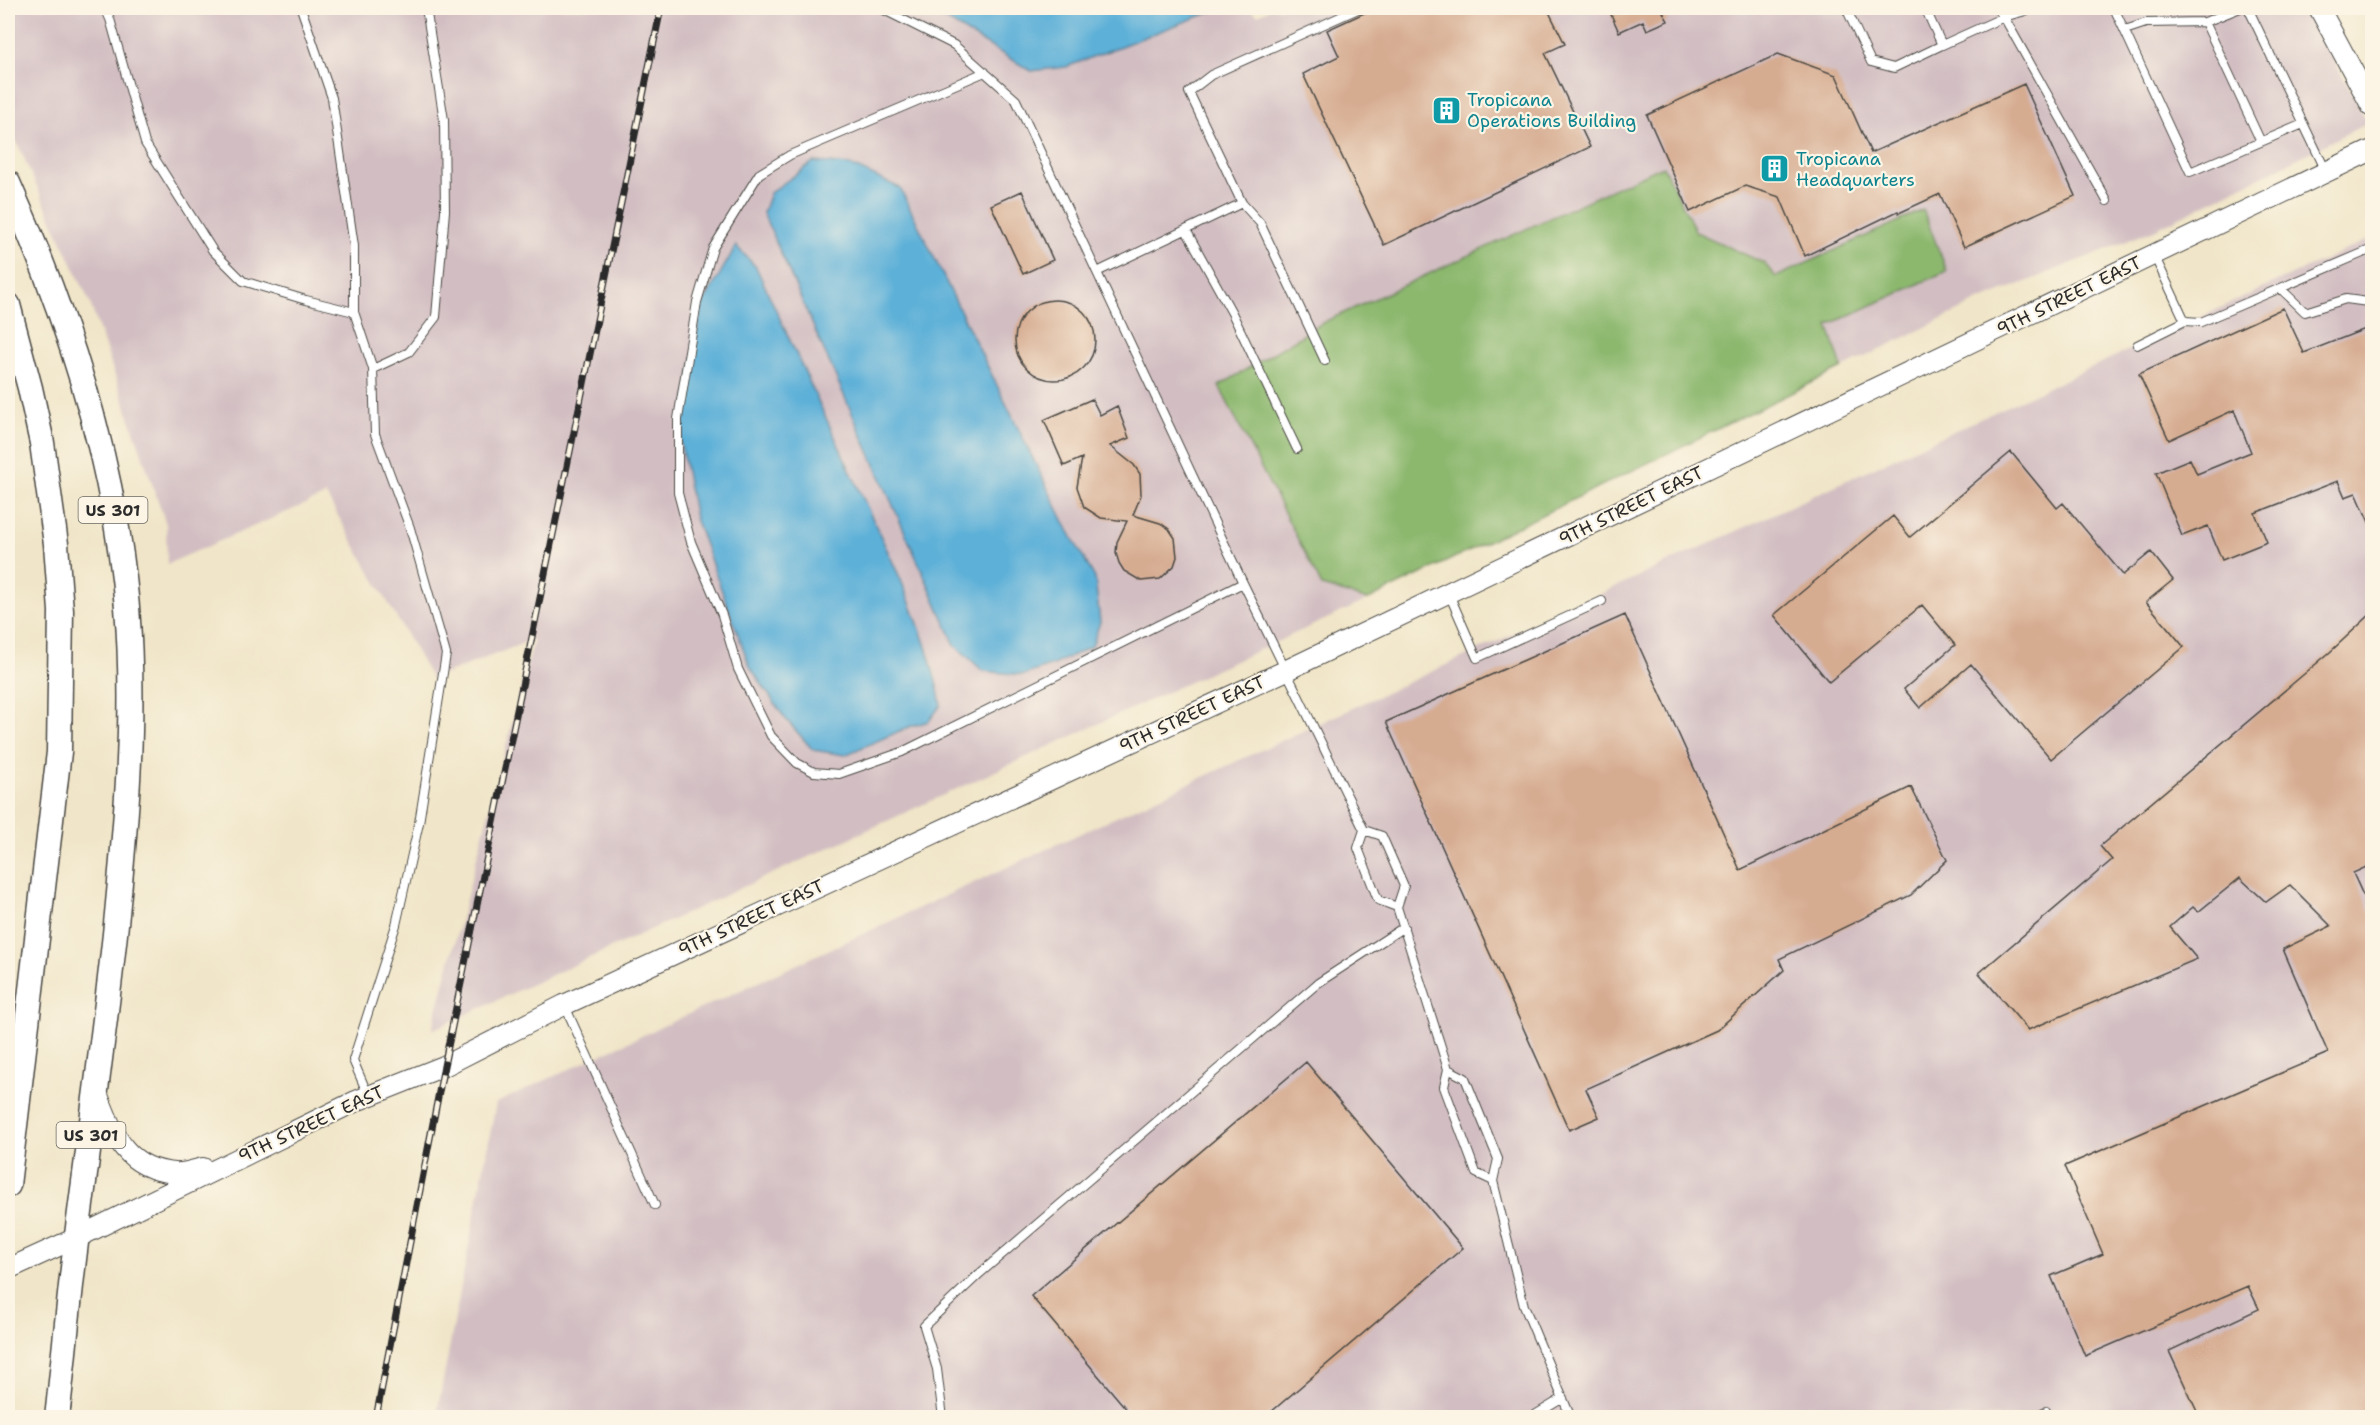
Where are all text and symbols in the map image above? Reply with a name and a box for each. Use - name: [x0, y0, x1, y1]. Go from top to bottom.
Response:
- place label: Tropicana Operations Building: [1467, 88, 1636, 133]
- building icon: Tropicana Operations Building: [1430, 94, 1462, 126]
- place label: Tropicana Headquarters: [1796, 147, 1915, 192]
- building icon: Tropicana Headquarters: [1759, 153, 1791, 185]
- street label: 9TH STREET EAST: [1993, 251, 2145, 341]
- street label: 9TH STREET EAST: [1555, 461, 1707, 551]
- road number: US 301: [78, 497, 148, 523]
- street label: 9TH STREET EAST: [1115, 670, 1269, 758]
- street label: 9TH STREET EAST: [674, 874, 828, 962]
- street label: 9TH STREET EAST: [234, 1080, 388, 1168]
- road number: US 301: [56, 1122, 125, 1148]

